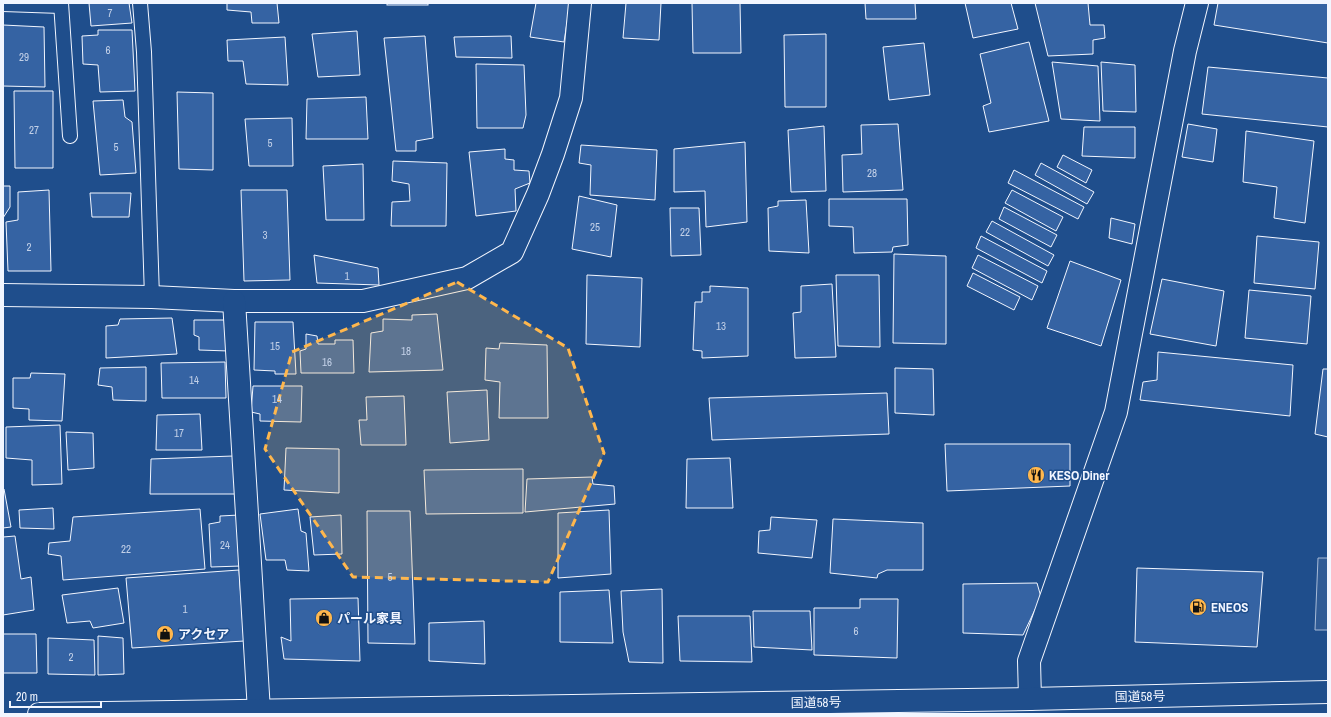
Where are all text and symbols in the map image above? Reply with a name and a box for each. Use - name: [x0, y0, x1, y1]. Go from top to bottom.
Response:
- house number: 7: [107, 6, 113, 20]
- house number: 6: [105, 43, 111, 57]
- house number: 29: [19, 50, 29, 64]
- house number: 27: [29, 123, 39, 137]
- house number: 5: [267, 136, 273, 150]
- house number: 5: [113, 140, 119, 154]
- house number: 28: [867, 166, 877, 180]
- house number: 25: [590, 220, 600, 234]
- house number: 22: [680, 225, 690, 239]
- house number: 3: [262, 228, 268, 242]
- house number: 2: [26, 240, 32, 254]
- house number: 1: [344, 269, 350, 283]
- house number: 13: [716, 319, 726, 333]
- house number: 15: [270, 339, 280, 353]
- house number: 18: [401, 344, 411, 358]
- house number: 16: [322, 355, 332, 369]
- house number: 14: [189, 373, 199, 387]
- house number: 14: [272, 392, 282, 406]
- house number: 17: [174, 426, 184, 440]
- restaurant icon: KESO Diner: [1026, 465, 1046, 485]
- place label: KESO Diner: [1049, 467, 1110, 484]
- house number: 24: [220, 538, 230, 552]
- house number: 22: [121, 542, 131, 556]
- house number: 5: [387, 570, 393, 584]
- fuel station icon: ENEOS: [1188, 597, 1208, 617]
- place label: ENEOS: [1211, 599, 1248, 616]
- house number: 1: [182, 602, 188, 616]
- shop icon: パール家具: [314, 608, 334, 628]
- place label: パール家具: [337, 610, 402, 627]
- shop icon: アクセア: [155, 624, 175, 644]
- house number: 6: [853, 624, 859, 638]
- place label: アクセア: [178, 626, 229, 643]
- house number: 2: [68, 650, 74, 664]
- scale bar: [10, 683, 101, 709]
- street label: 国道58号: [1114, 688, 1166, 705]
- text: 20 m: [16, 689, 38, 705]
- street label: 国道58号: [790, 694, 842, 711]

